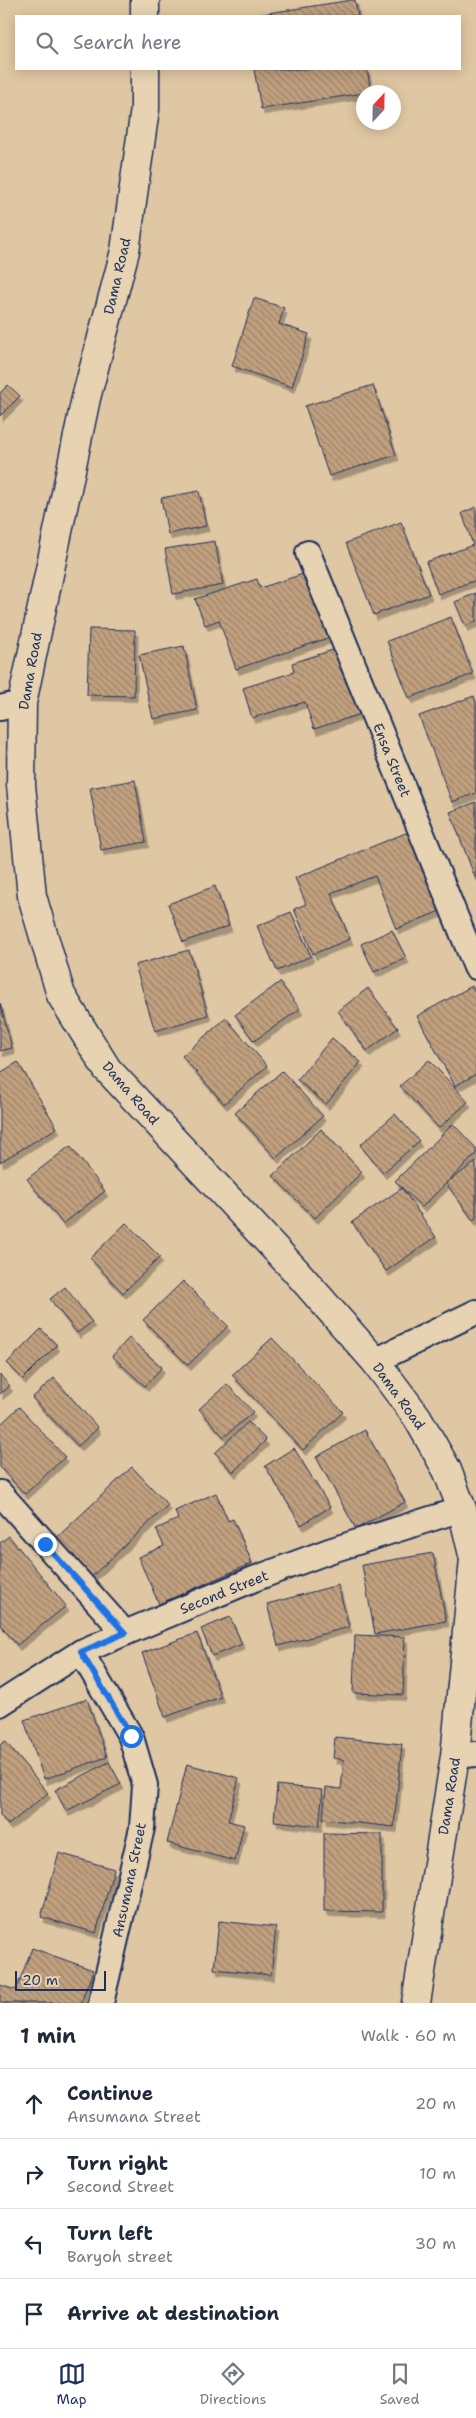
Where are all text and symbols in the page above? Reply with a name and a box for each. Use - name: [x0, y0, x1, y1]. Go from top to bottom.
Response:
- search box: [15, 15, 461, 70]
- icon: search: [33, 29, 61, 57]
- text: Search here: [73, 30, 182, 55]
- north arrow: [356, 85, 401, 130]
- street label: Dama Road: [99, 236, 135, 316]
- street label: Dama Road: [14, 631, 46, 711]
- street label: Ensa Street: [369, 720, 415, 800]
- street label: Dama Road: [99, 1058, 164, 1129]
- street label: Dama Road: [369, 1359, 429, 1433]
- route end: [34, 1533, 57, 1556]
- street label: Second Street: [177, 1566, 271, 1618]
- route start: [120, 1725, 143, 1748]
- street label: Dama Road: [434, 1756, 464, 1836]
- street label: Ansumana Street: [108, 1821, 150, 1939]
- scale bar: [15, 1968, 106, 1991]
- text: 20 m: [22, 1971, 58, 1989]
- text: 1 min: [20, 2022, 76, 2050]
- text: Walk · 60 m: [361, 2025, 456, 2046]
- text: Continue: [67, 2081, 153, 2106]
- icon: ahead: [20, 2090, 48, 2118]
- text: 20 m: [415, 2093, 456, 2114]
- text: Ansumana Street: [67, 2106, 201, 2127]
- text: Turn right: [67, 2151, 168, 2176]
- icon: right: [20, 2160, 48, 2188]
- text: 10 m: [419, 2163, 456, 2184]
- text: Second Street: [67, 2176, 174, 2197]
- text: Turn left: [67, 2221, 153, 2246]
- icon: left: [20, 2230, 48, 2258]
- text: 30 m: [415, 2233, 456, 2254]
- text: Baryoh street: [67, 2246, 173, 2267]
- icon: arrive: [20, 2300, 48, 2328]
- text: Arrive at destination: [67, 2301, 279, 2326]
- tab: Map: [57, 2360, 87, 2408]
- tab: Directions: [200, 2360, 266, 2408]
- tab: Saved: [380, 2360, 419, 2408]

